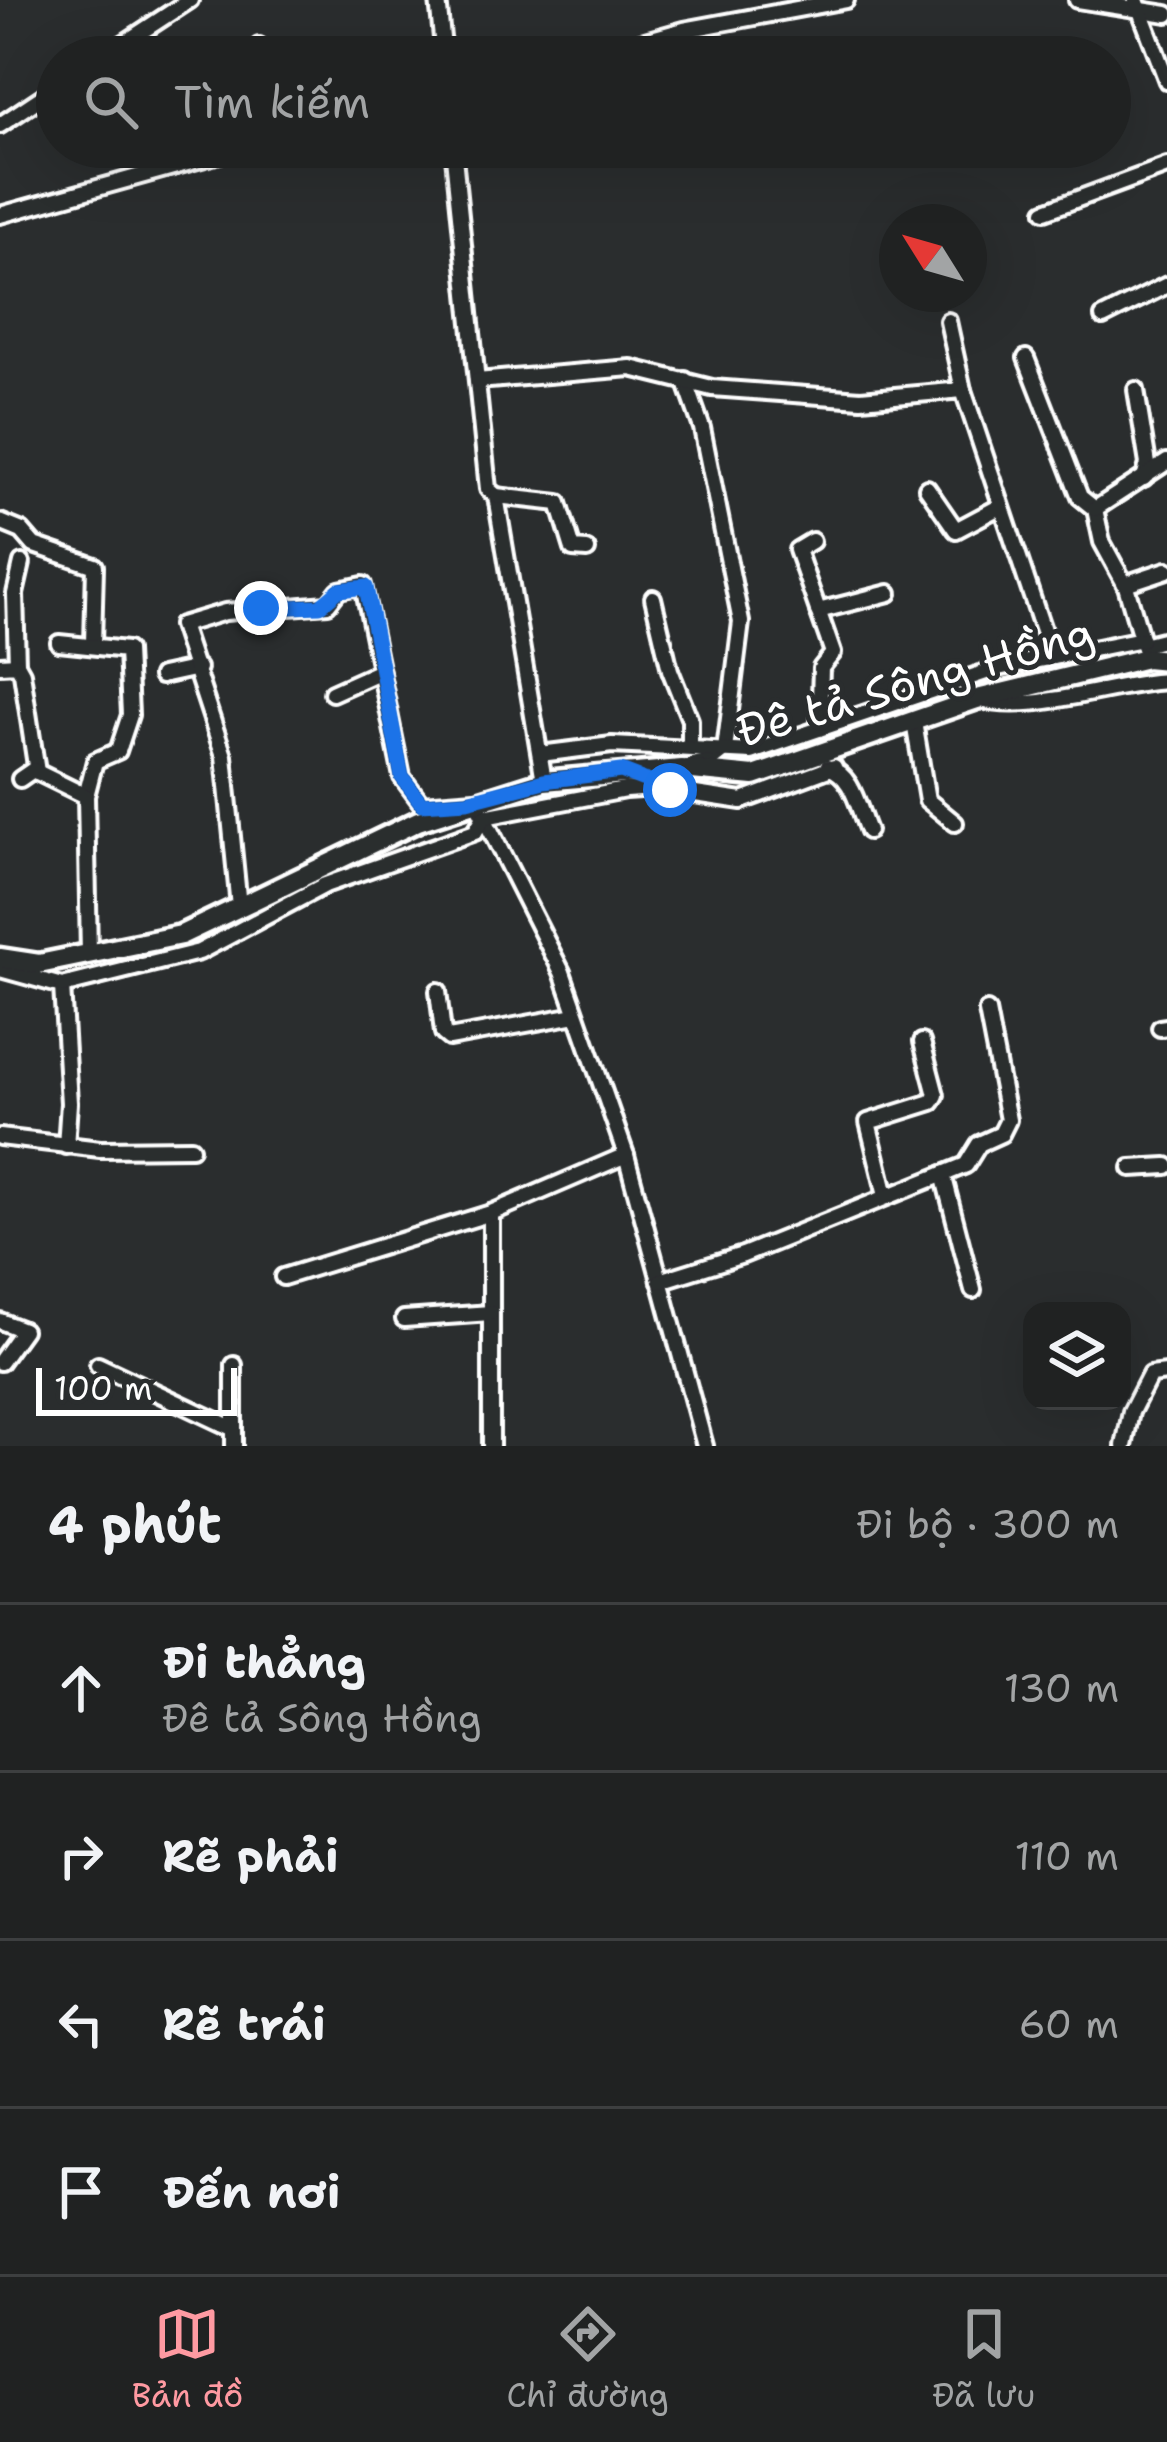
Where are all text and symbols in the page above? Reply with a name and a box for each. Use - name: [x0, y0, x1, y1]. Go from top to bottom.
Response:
- search box: [36, 36, 1131, 168]
- icon: search: [78, 69, 144, 135]
- text: Tìm kiếm: [174, 72, 370, 132]
- north arrow: [879, 204, 987, 312]
- route end: [234, 581, 288, 635]
- street label: Đê tả Sông Hồng: [729, 601, 1101, 761]
- route start: [643, 763, 697, 817]
- map controls: [1023, 1302, 1131, 1410]
- button: layers: [1023, 1302, 1131, 1410]
- scale bar: [36, 1362, 237, 1415]
- text: 100 m: [54, 1366, 153, 1411]
- text: 4 phút: [48, 1490, 222, 1558]
- text: Đi bộ · 300 m: [856, 1498, 1119, 1550]
- text: Đi thẳng: [162, 1632, 366, 1692]
- icon: ahead: [48, 1655, 114, 1721]
- text: 130 m: [1004, 1662, 1119, 1714]
- text: Đê tả Sông Hồng: [162, 1692, 482, 1744]
- icon: right: [48, 1823, 114, 1889]
- text: Rẽ phải: [162, 1826, 339, 1886]
- text: 110 m: [1015, 1830, 1119, 1882]
- icon: left: [48, 1991, 114, 2057]
- text: Rẽ trái: [162, 1994, 326, 2054]
- text: 60 m: [1019, 1998, 1119, 2050]
- icon: arrive: [48, 2159, 114, 2225]
- text: Đến nơi: [162, 2162, 340, 2222]
- tab: Bản đồ: [132, 2301, 243, 2418]
- tab: Chỉ đường: [507, 2301, 669, 2418]
- tab: Đã lưu: [932, 2301, 1035, 2418]

